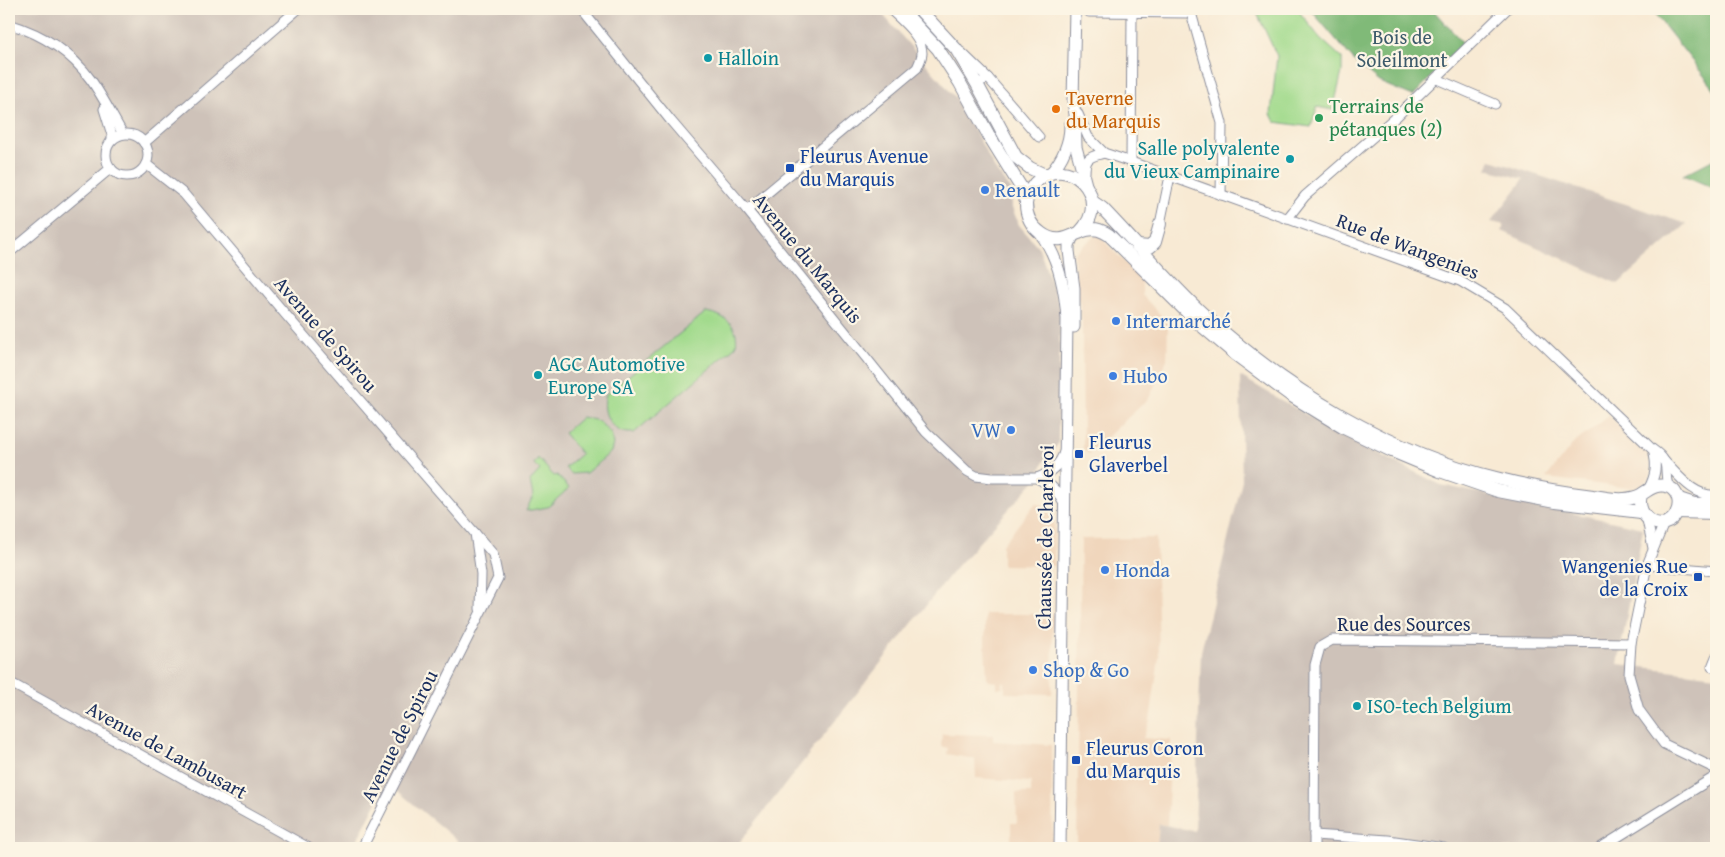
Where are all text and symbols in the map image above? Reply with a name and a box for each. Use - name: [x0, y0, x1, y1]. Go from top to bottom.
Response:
- park label: Bois de Soleilmont: [1356, 22, 1448, 74]
- place label: Halloin: [718, 43, 779, 72]
- marker: Halloin: [702, 52, 714, 64]
- place label: Taverne du Marquis: [1066, 83, 1161, 135]
- place label: Terrains de pétanques (2): [1329, 91, 1443, 143]
- marker: Taverne du Marquis: [1050, 103, 1062, 115]
- marker: Terrains de pétanques (2): [1313, 112, 1325, 124]
- place label: Salle polyvalente du Vieux Campinaire: [1104, 133, 1280, 185]
- place label: Fleurus Avenue du Marquis: [800, 141, 928, 193]
- marker: Salle polyvalente du Vieux Campinaire: [1284, 153, 1296, 165]
- marker: Fleurus Avenue du Marquis: [784, 162, 796, 174]
- place label: Renault: [995, 175, 1060, 204]
- marker: Renault: [979, 184, 991, 196]
- street label: Avenue du Marquis: [747, 186, 870, 329]
- street label: Rue de Wangenies: [1332, 205, 1484, 286]
- street label: Avenue de Spirou: [268, 269, 385, 398]
- place label: Intermarché: [1126, 306, 1231, 335]
- marker: Intermarché: [1110, 315, 1122, 327]
- place label: AGC Automotive Europe SA: [548, 349, 685, 401]
- place label: Hubo: [1123, 361, 1168, 390]
- marker: AGC Automotive Europe SA: [532, 369, 544, 381]
- marker: Hubo: [1107, 370, 1119, 382]
- place label: VW: [971, 415, 1001, 444]
- marker: VW: [1005, 424, 1017, 436]
- place label: Fleurus Glaverbel: [1089, 427, 1168, 479]
- street label: Chaussée de Charleroi: [1028, 444, 1061, 629]
- marker: Fleurus Glaverbel: [1073, 448, 1085, 460]
- place label: Wangenies Rue de la Croix: [1561, 551, 1689, 603]
- place label: Honda: [1115, 555, 1170, 584]
- marker: Honda: [1099, 564, 1111, 576]
- marker: Wangenies Rue de la Croix: [1692, 571, 1704, 583]
- street label: Rue des Sources: [1337, 609, 1471, 638]
- place label: Shop & Go: [1043, 655, 1129, 684]
- street label: Avenue de Spirou: [353, 664, 445, 807]
- marker: Shop & Go: [1027, 664, 1039, 676]
- place label: ISO-tech Belgium: [1367, 691, 1512, 720]
- street label: Avenue de Lambusart: [82, 693, 253, 806]
- marker: ISO-tech Belgium: [1351, 700, 1363, 712]
- place label: Fleurus Coron du Marquis: [1086, 733, 1203, 785]
- marker: Fleurus Coron du Marquis: [1070, 754, 1082, 766]

